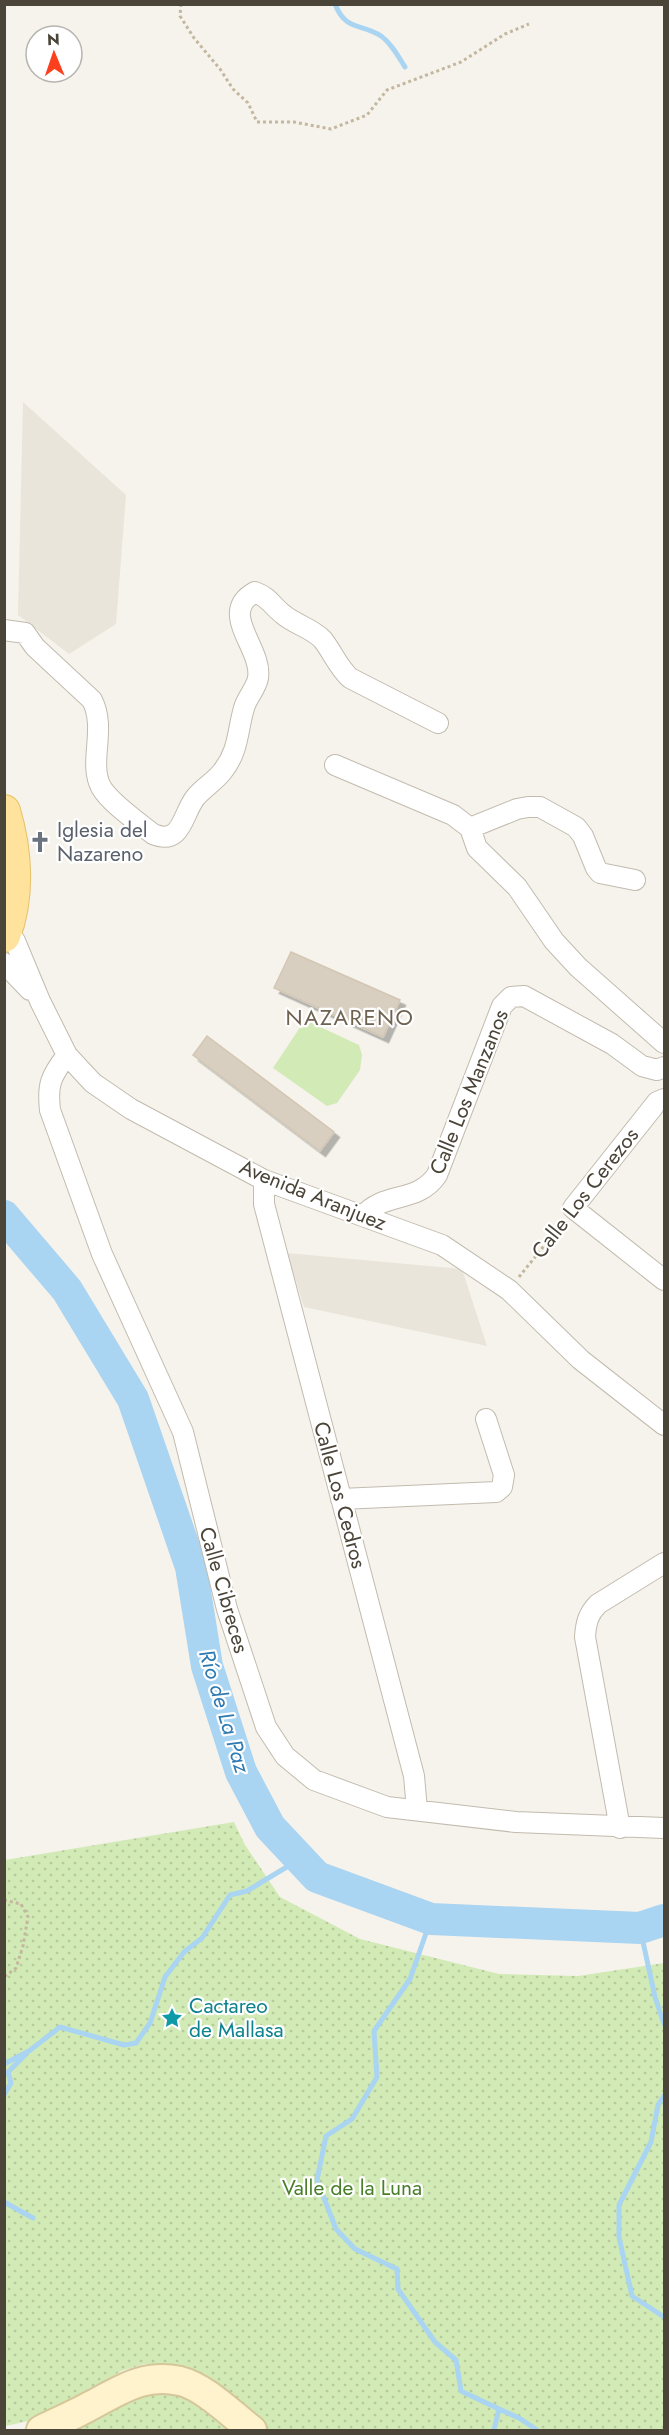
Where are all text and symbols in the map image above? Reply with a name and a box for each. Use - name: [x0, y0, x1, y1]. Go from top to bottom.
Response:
- north arrow: [24, 24, 84, 84]
- text: N: [47, 28, 60, 51]
- place label: Iglesia del Nazareno: [57, 815, 148, 869]
- church icon: Iglesia del Nazareno: [28, 830, 52, 854]
- district label: NAZARENO: [286, 1001, 414, 1033]
- street label: Calle Los Manzanos: [422, 1005, 516, 1179]
- street label: Calle Los Cerezos: [524, 1121, 646, 1265]
- street label: Avenida Aranjuez: [235, 1152, 391, 1238]
- street label: Calle Los Cedros: [306, 1418, 374, 1572]
- street label: Calle Cibreces: [192, 1523, 256, 1657]
- water label: Río de La Paz: [191, 1646, 259, 1778]
- place label: Cactareo de Mallasa: [189, 1991, 284, 2045]
- place icon: Cactareo de Mallasa: [160, 2006, 184, 2030]
- park label: Valle de la Luna: [282, 2173, 422, 2203]

